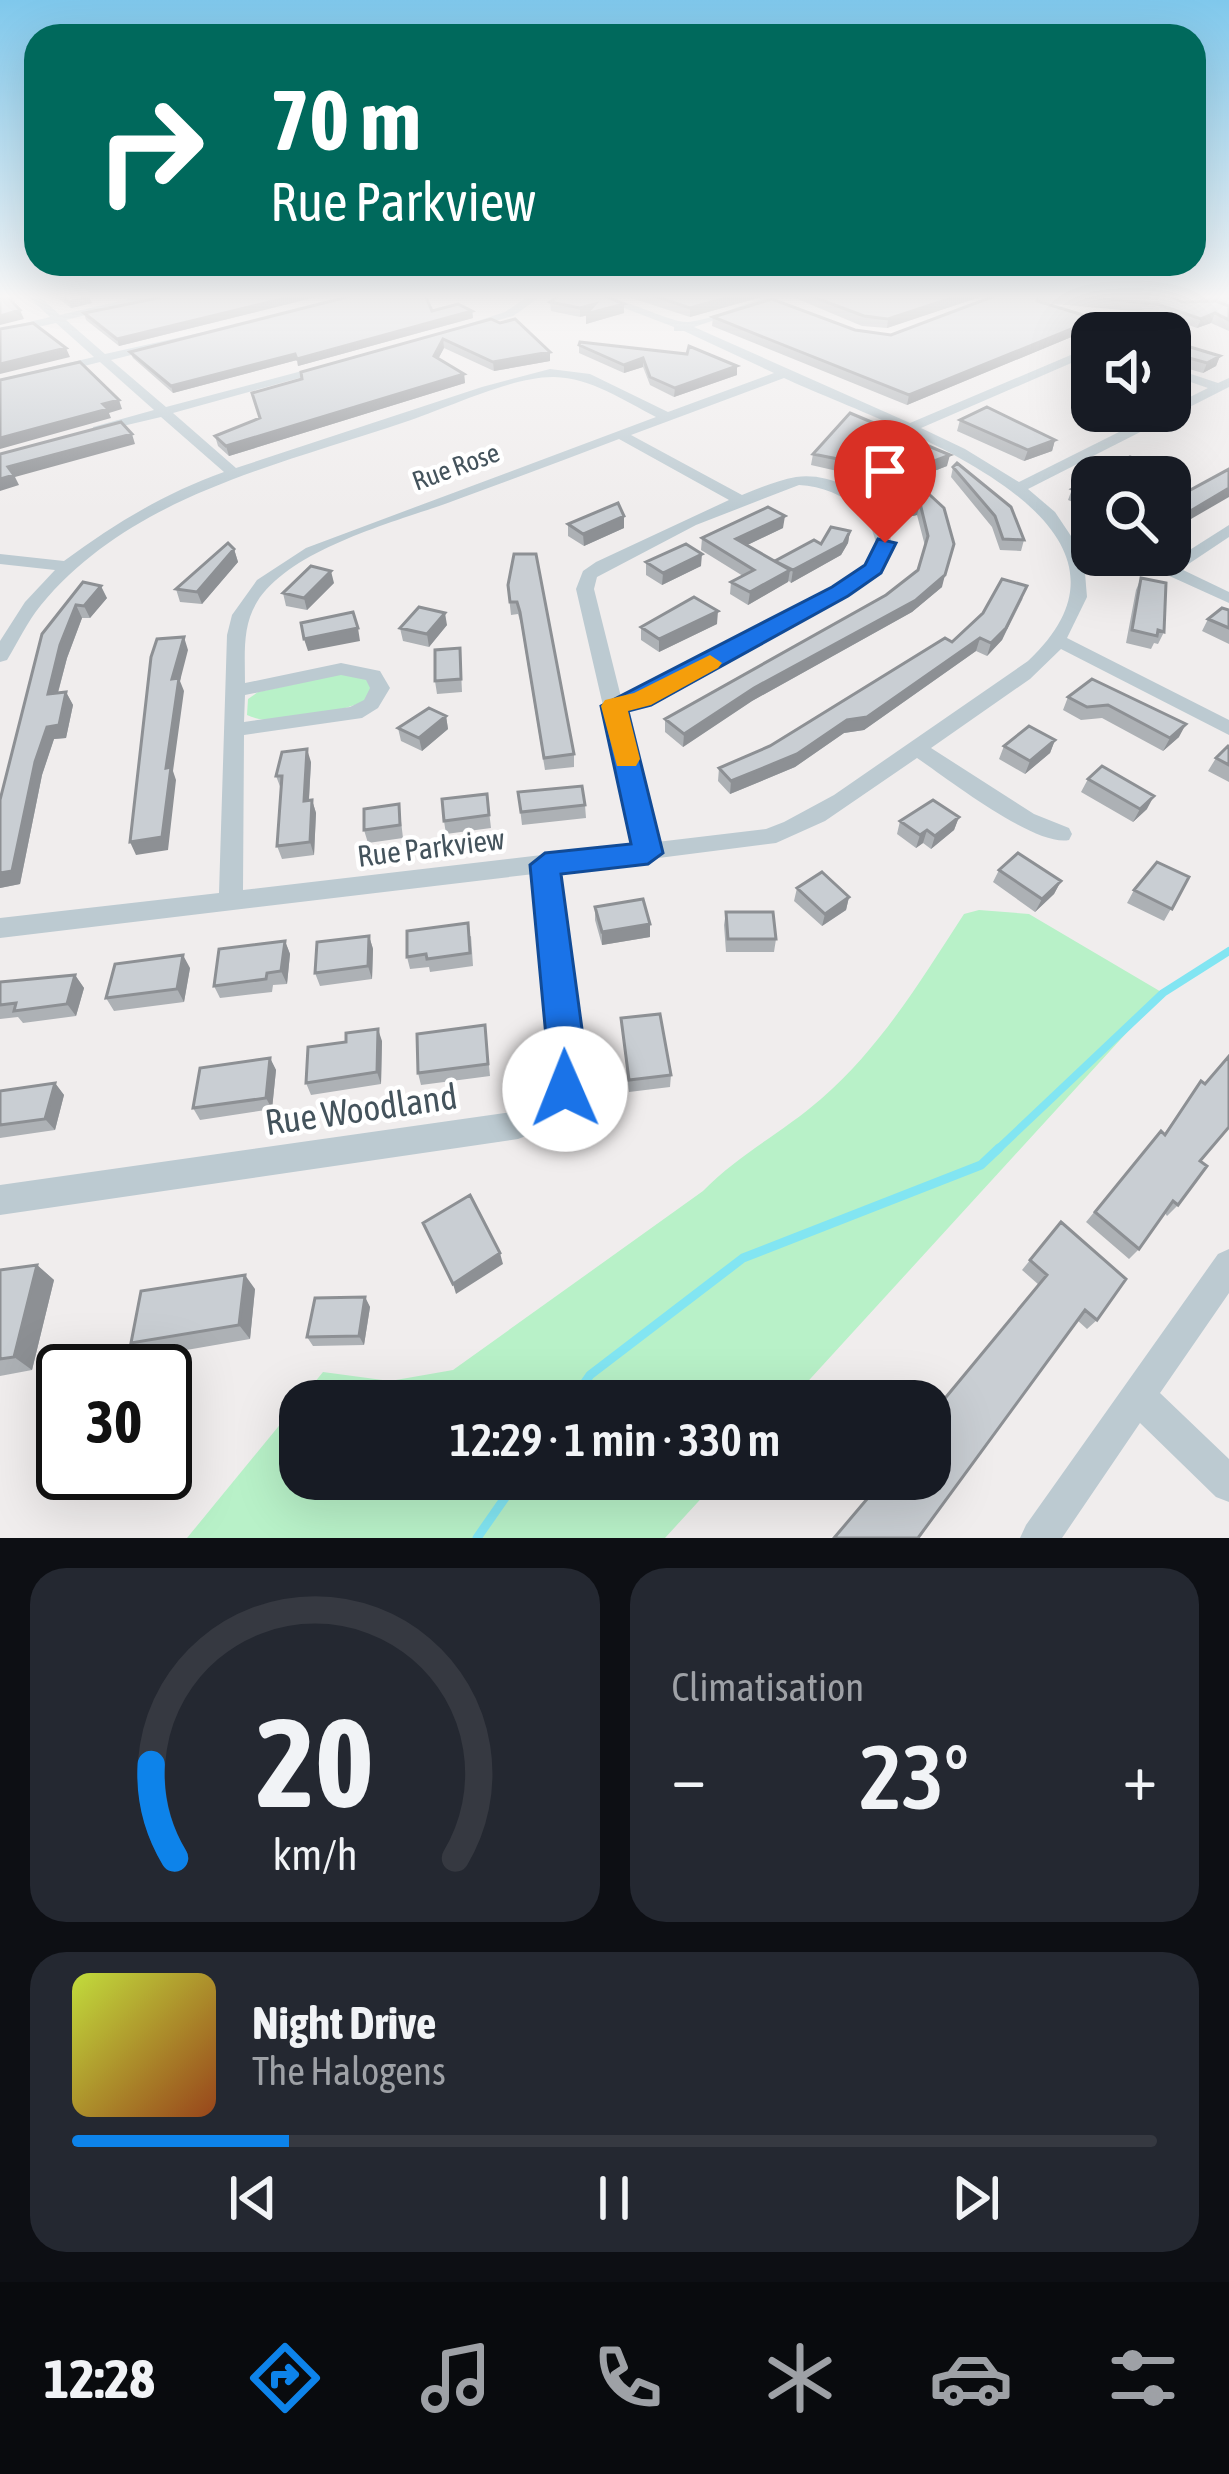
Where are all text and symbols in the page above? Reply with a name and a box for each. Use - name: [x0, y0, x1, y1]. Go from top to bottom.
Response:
- icon: right: [72, 72, 228, 228]
- text: 70 m: [270, 72, 421, 168]
- text: Rue Parkview: [270, 171, 536, 232]
- map controls: [1071, 312, 1191, 576]
- button: sound: [1071, 312, 1191, 432]
- pin: [834, 420, 936, 543]
- street label: Rue Rose: [408, 436, 504, 497]
- icon: arrive: [852, 438, 918, 504]
- button: search: [1071, 456, 1191, 576]
- street label: Rue Parkview: [355, 821, 506, 873]
- position arrow: [502, 1026, 628, 1152]
- street label: Rue Woodland: [262, 1075, 460, 1143]
- speed limit sign: 30: [36, 1344, 192, 1500]
- text: 12:29 · 1 min · 330 m: [450, 1414, 780, 1466]
- text: Climatisation: [672, 1665, 864, 1709]
- text: 20: [256, 1690, 373, 1833]
- text: 23°: [860, 1725, 969, 1828]
- text: −: [672, 1738, 706, 1814]
- text: +: [1123, 1738, 1157, 1814]
- text: km/h: [272, 1830, 357, 1879]
- text: Night Drive: [252, 1997, 437, 2049]
- text: The Halogens: [252, 2049, 446, 2093]
- icon: previous: [220, 2165, 286, 2231]
- icon: pause: [581, 2165, 647, 2231]
- icon: next: [943, 2165, 1009, 2231]
- icon: directions: [243, 2336, 327, 2420]
- icon: music: [414, 2336, 498, 2420]
- icon: phone: [586, 2336, 670, 2420]
- icon: climate: [758, 2336, 842, 2420]
- icon: car: [929, 2336, 1013, 2420]
- icon: filters: [1101, 2336, 1185, 2420]
- text: 12:28: [44, 2348, 155, 2409]

